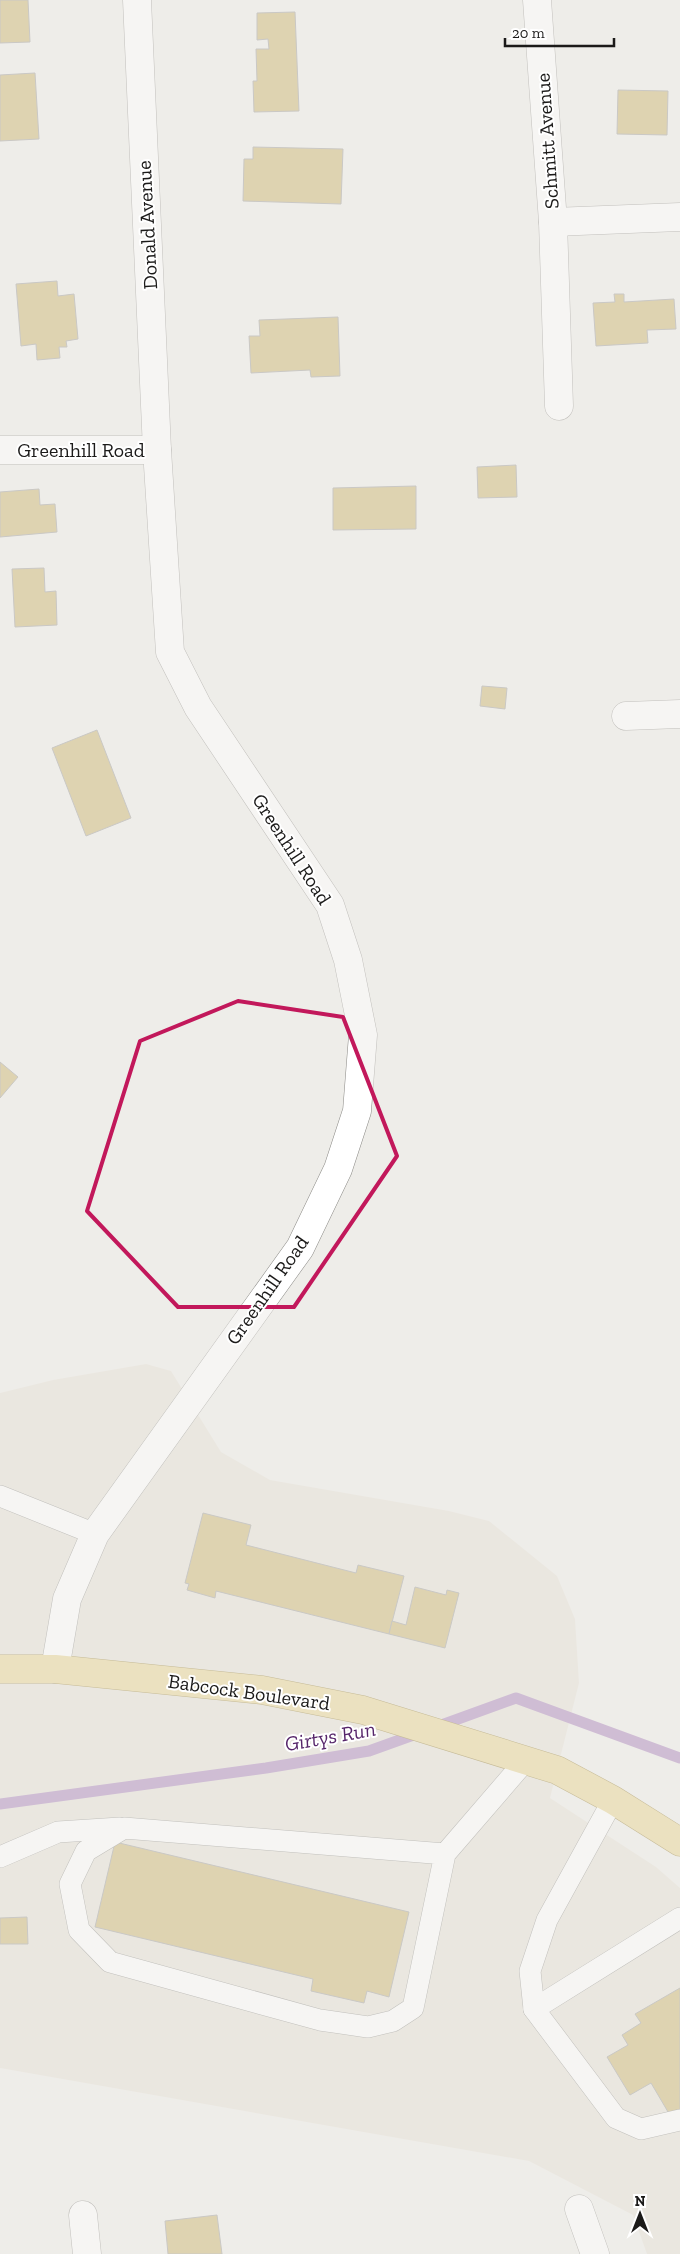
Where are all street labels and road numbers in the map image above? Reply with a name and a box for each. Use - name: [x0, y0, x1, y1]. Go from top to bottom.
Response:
- street label: Schmitt Avenue: [530, 72, 564, 210]
- street label: Donald Avenue: [132, 160, 162, 290]
- street label: Greenhill Road: [17, 438, 145, 462]
- street label: Greenhill Road: [247, 789, 337, 909]
- street label: Greenhill Road: [221, 1231, 313, 1349]
- street label: Babcock Boulevard: [166, 1669, 332, 1715]

